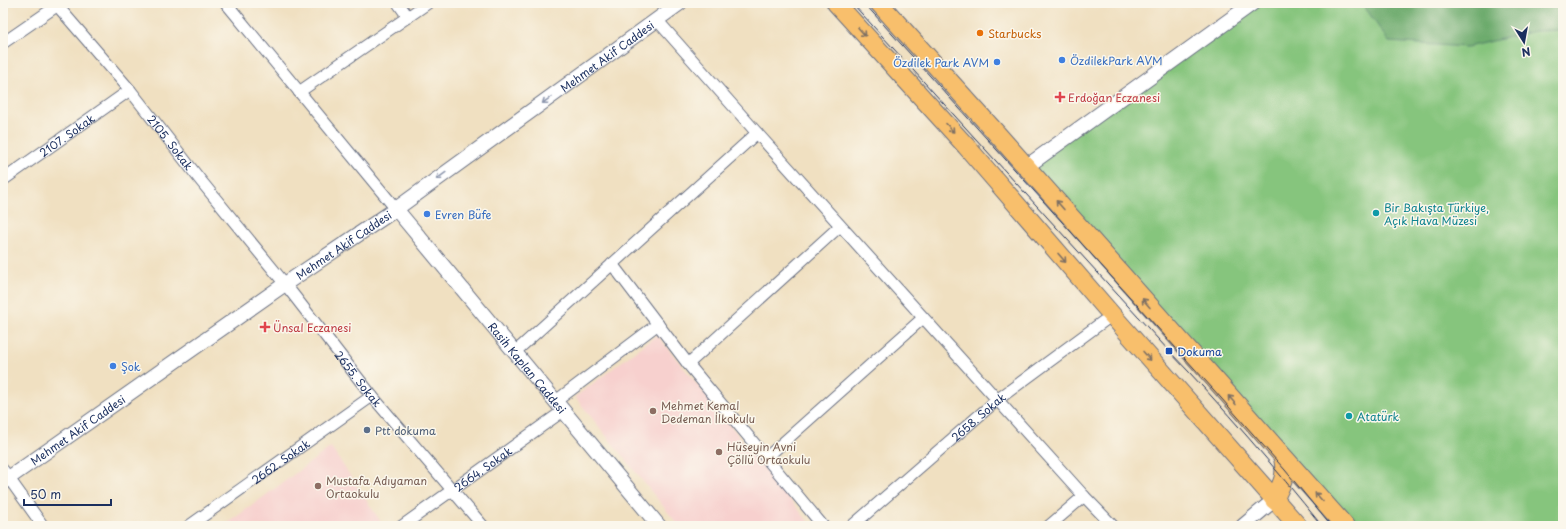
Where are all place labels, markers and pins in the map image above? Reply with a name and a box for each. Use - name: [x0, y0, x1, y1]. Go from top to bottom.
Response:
- place label: Starbucks: [988, 25, 1041, 42]
- marker: Starbucks: [975, 28, 985, 38]
- place label: ÖzdilekPark AVM: [1070, 52, 1163, 69]
- place label: Özdilek Park AVM: [893, 54, 989, 71]
- marker: ÖzdilekPark AVM: [1057, 55, 1067, 65]
- marker: Özdilek Park AVM: [992, 57, 1002, 67]
- place label: Erdoğan Eczanesi: [1068, 89, 1160, 106]
- marker: Erdoğan Eczanesi: [1055, 92, 1065, 102]
- place label: Bir Bakışta Türkiye, Açık Hava Müzesi: [1384, 199, 1489, 229]
- place label: Evren Büfe: [435, 206, 492, 223]
- marker: Bir Bakışta Türkiye, Açık Hava Müzesi: [1371, 208, 1381, 218]
- marker: Evren Büfe: [422, 209, 432, 219]
- place label: Ünsal Eczanesi: [273, 319, 351, 336]
- marker: Ünsal Eczanesi: [260, 322, 270, 332]
- place label: Dokuma: [1177, 343, 1222, 360]
- marker: Dokuma: [1164, 346, 1174, 356]
- place label: Şok: [121, 358, 141, 375]
- marker: Şok: [108, 361, 118, 371]
- place label: Mehmet Kemal Dedeman İlkokulu: [661, 397, 755, 427]
- marker: Mehmet Kemal Dedeman İlkokulu: [648, 406, 658, 416]
- place label: Atatürk: [1357, 408, 1399, 425]
- marker: Atatürk: [1344, 411, 1354, 421]
- place label: Ptt dokuma: [375, 422, 436, 439]
- marker: Ptt dokuma: [362, 425, 372, 435]
- place label: Hüseyin Avni Çöllü Ortaokulu: [727, 438, 810, 468]
- marker: Hüseyin Avni Çöllü Ortaokulu: [714, 447, 724, 457]
- place label: Mustafa Adıyaman Ortaokulu: [326, 472, 427, 502]
- marker: Mustafa Adıyaman Ortaokulu: [313, 481, 323, 491]

